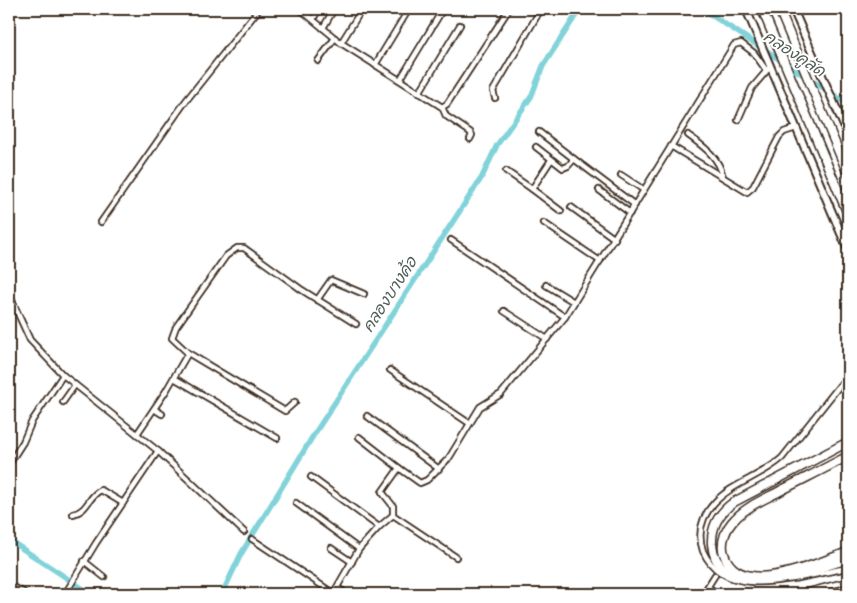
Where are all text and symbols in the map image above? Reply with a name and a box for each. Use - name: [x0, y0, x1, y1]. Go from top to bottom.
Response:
- water label: คลองคูลัด: [759, 25, 831, 83]
- water label: คลองบางค้อ: [356, 251, 422, 336]

